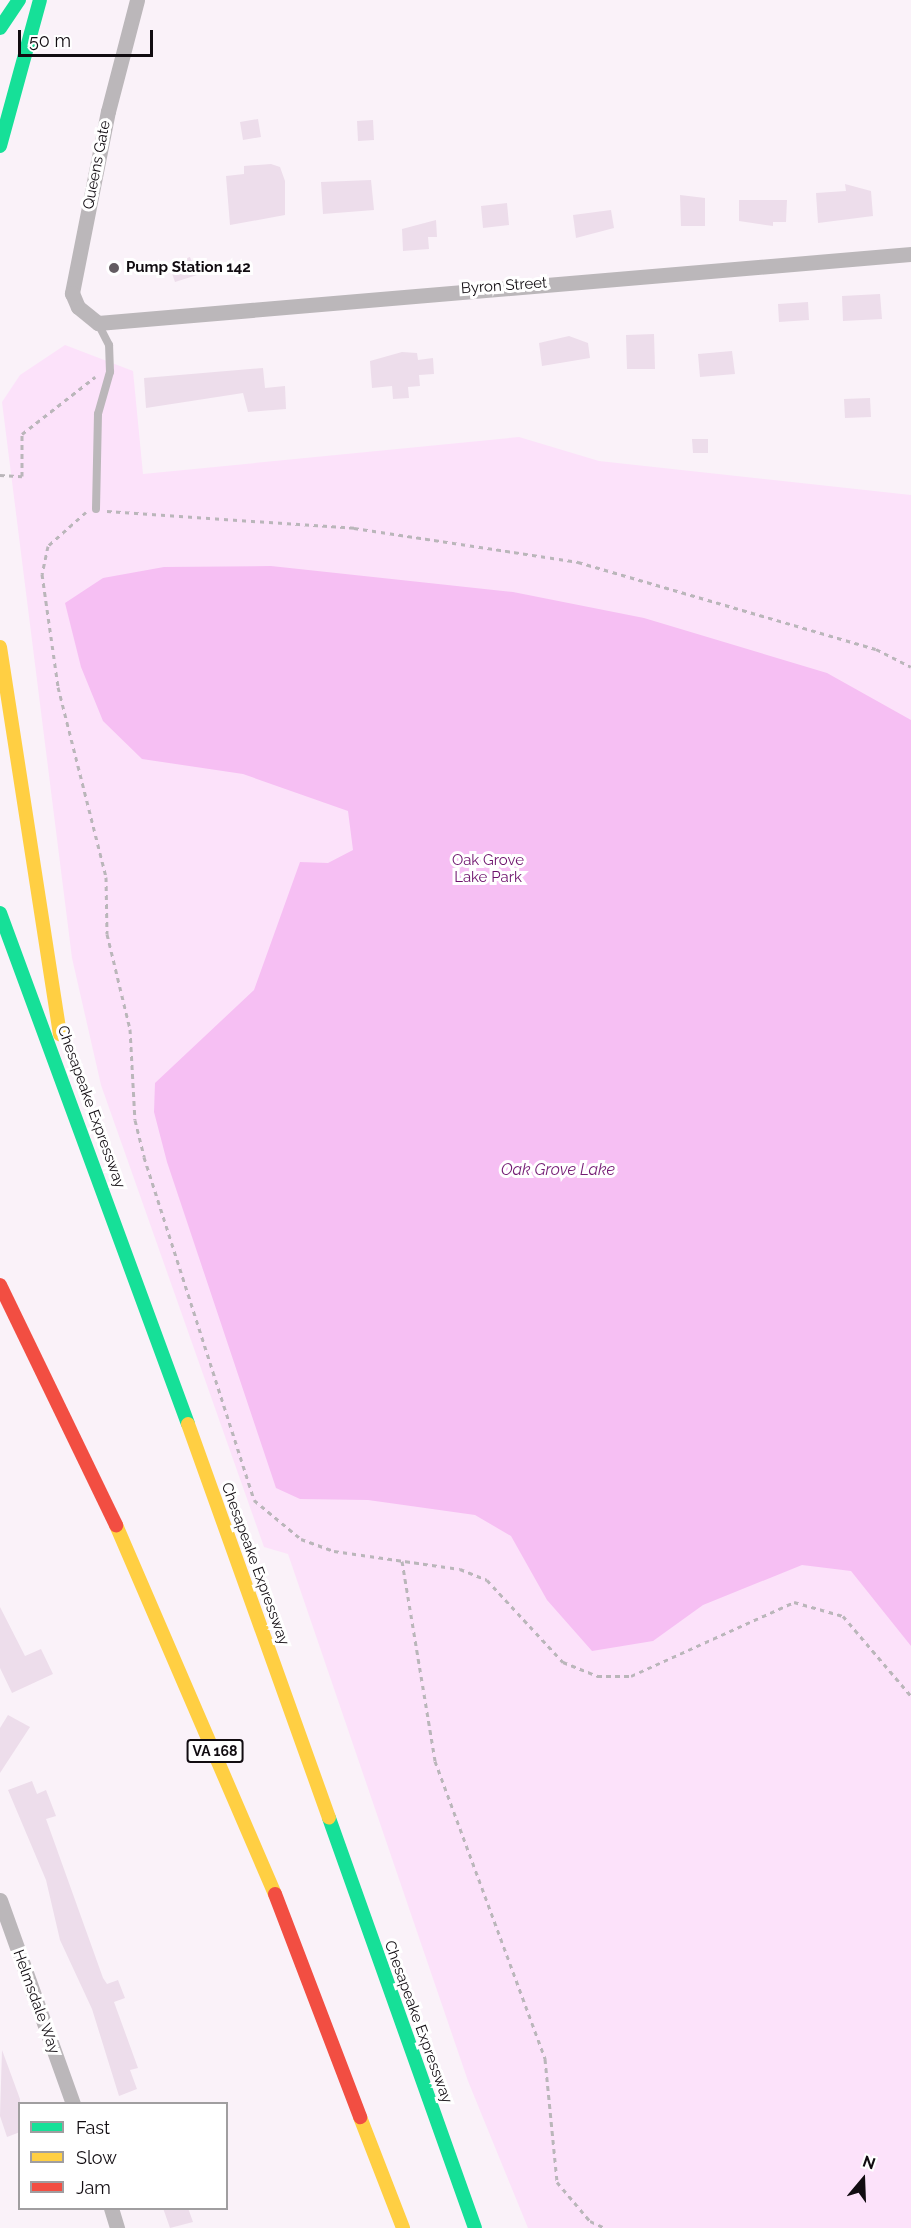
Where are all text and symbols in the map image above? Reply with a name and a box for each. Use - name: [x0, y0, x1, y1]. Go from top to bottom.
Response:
- scale bar: [21, 18, 156, 56]
- text: 50 m: [29, 30, 71, 51]
- street label: Queens Gate: [80, 119, 114, 211]
- place label: Pump Station 142: [126, 259, 251, 277]
- marker: Pump Station 142: [107, 261, 121, 275]
- street label: Byron Street: [460, 274, 548, 298]
- park label: Oak Grove Lake Park: [452, 851, 524, 886]
- street label: Chesapeake Expressway: [53, 1023, 129, 1191]
- water label: Oak Grove Lake: [501, 1160, 615, 1180]
- street label: Chesapeake Expressway: [217, 1480, 293, 1648]
- road number: VA 168: [185, 1740, 245, 1762]
- street label: Chesapeake Expressway: [380, 1938, 456, 2106]
- street label: Helmsdale Way: [9, 1947, 63, 2057]
- legend: [18, 2102, 228, 2210]
- text: Fast: [76, 2117, 110, 2138]
- text: Slow: [76, 2147, 117, 2168]
- north arrow: [833, 2150, 893, 2210]
- text: N: [860, 2152, 878, 2173]
- text: Jam: [76, 2177, 111, 2198]

